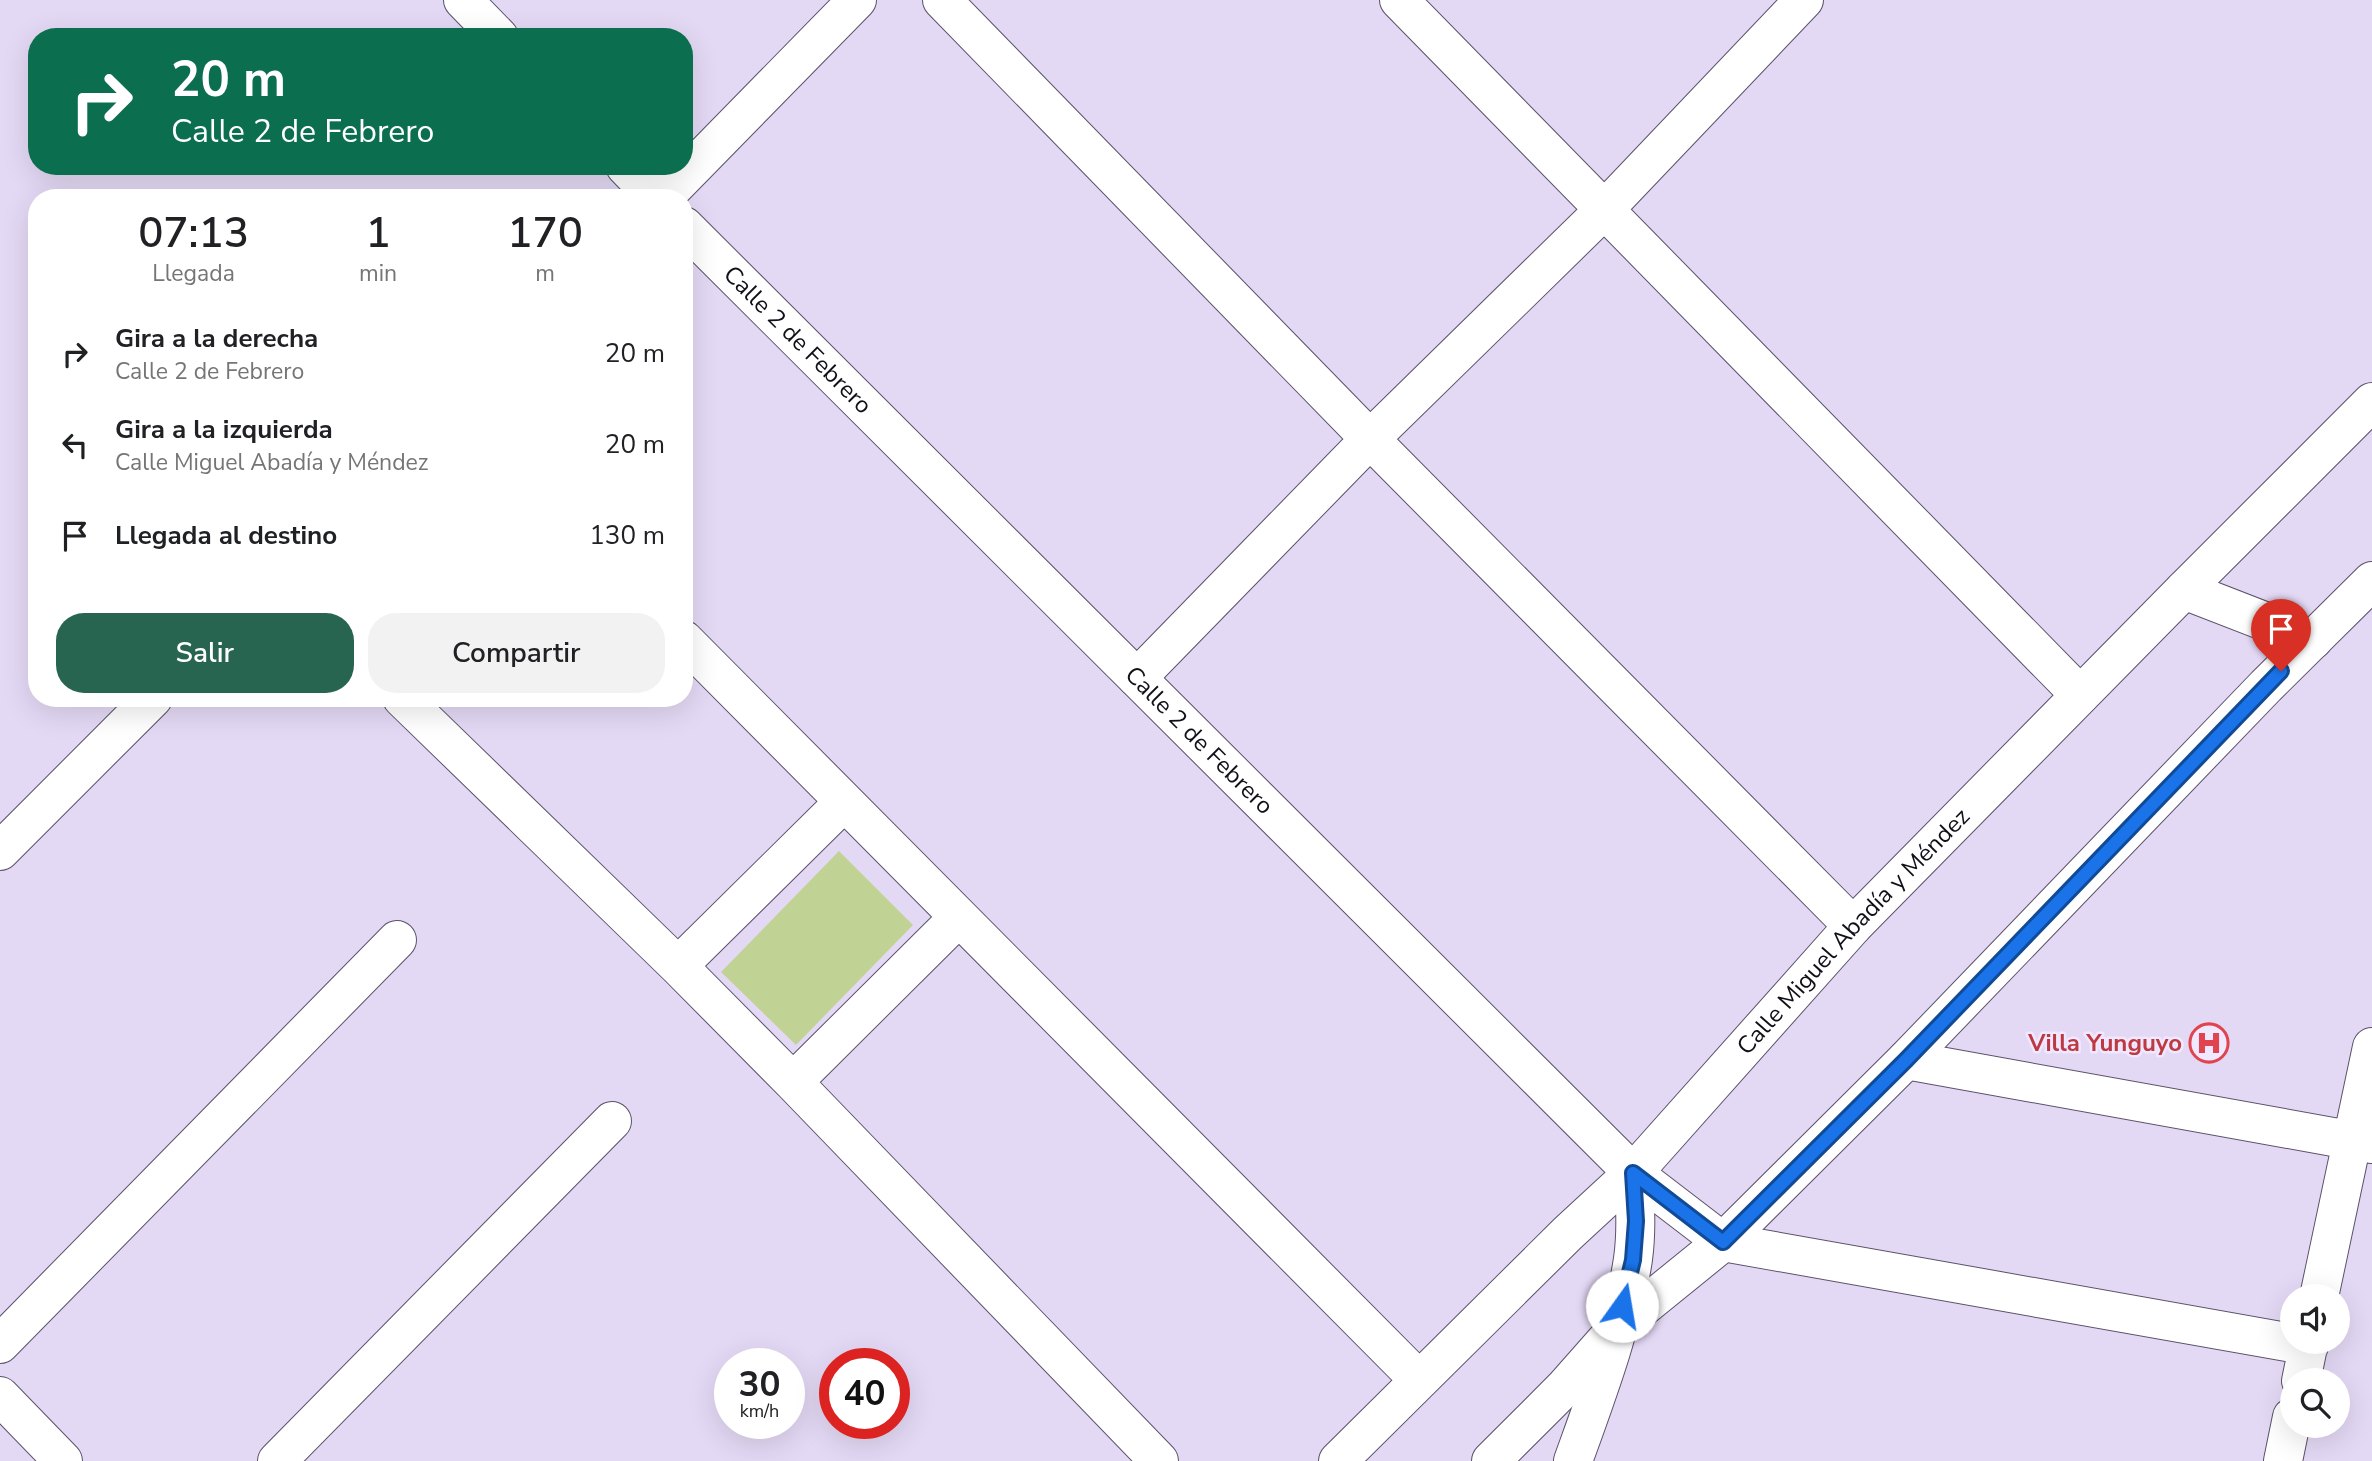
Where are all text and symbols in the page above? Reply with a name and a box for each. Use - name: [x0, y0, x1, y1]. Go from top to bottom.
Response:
- text: 20 m: [171, 46, 286, 113]
- icon: right: [56, 56, 147, 147]
- text: Calle 2 de Febrero: [171, 110, 434, 153]
- text: 07:13: [138, 205, 249, 262]
- text: 1: [365, 205, 391, 262]
- text: 170: [507, 205, 583, 262]
- text: Llegada: [152, 258, 235, 289]
- text: min: [359, 258, 397, 289]
- text: m: [535, 258, 555, 289]
- street label: Calle 2 de Febrero: [717, 259, 879, 421]
- text: Gira a la derecha: [115, 321, 318, 356]
- icon: right: [56, 335, 94, 373]
- text: 20 m: [605, 336, 665, 371]
- text: Calle 2 de Febrero: [115, 356, 304, 387]
- text: Gira a la izquierda: [115, 412, 333, 447]
- icon: left: [56, 426, 94, 464]
- text: 20 m: [605, 427, 665, 462]
- text: Calle Miguel Abadía y Méndez: [115, 447, 428, 478]
- icon: arrive: [56, 517, 94, 555]
- text: Llegada al destino: [115, 518, 337, 553]
- text: 130 m: [589, 518, 665, 553]
- pin: [2251, 599, 2311, 671]
- icon: arrive: [2262, 610, 2300, 648]
- button: Salir: [56, 613, 354, 693]
- button: Compartir: [368, 613, 665, 693]
- street label: Calle 2 de Febrero: [1118, 659, 1281, 821]
- street label: Calle Miguel Abadía y Méndez: [1730, 801, 1977, 1062]
- hospital icon: Villa Yunguyo: [2188, 1022, 2230, 1064]
- place label: Villa Yunguyo: [2027, 1027, 2182, 1059]
- position arrow: [1585, 1269, 1659, 1343]
- map controls: [2280, 1284, 2350, 1438]
- button: sound: [2280, 1284, 2350, 1354]
- speed limit sign: 40: [819, 1348, 910, 1439]
- text: 30: [738, 1361, 781, 1408]
- button: search: [2280, 1368, 2350, 1438]
- text: km/h: [740, 1399, 779, 1423]

